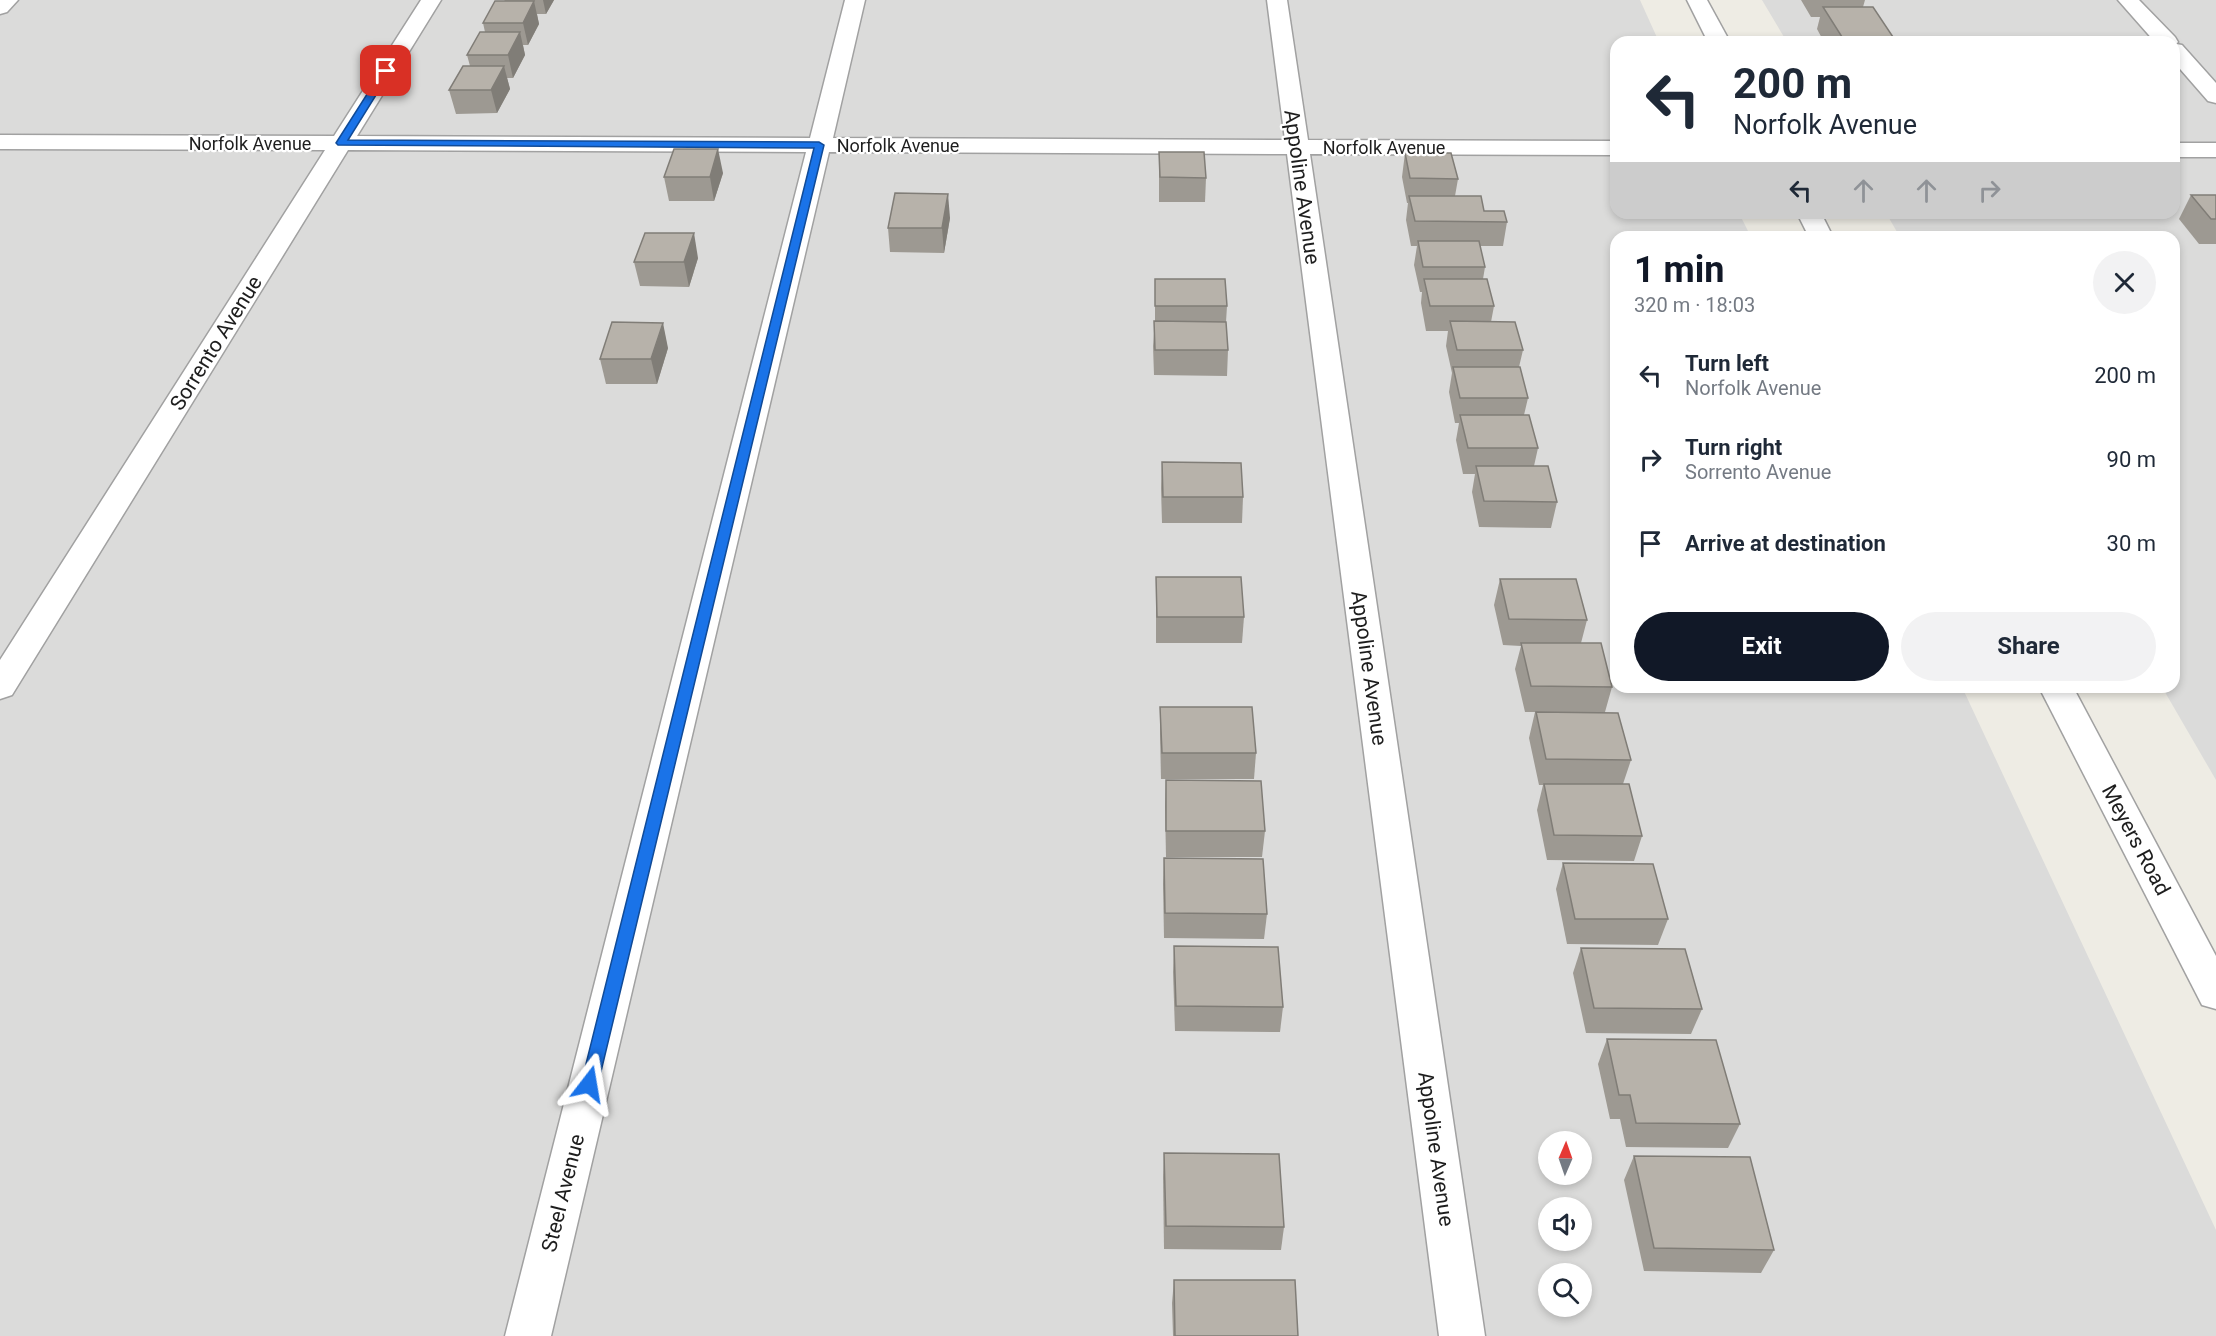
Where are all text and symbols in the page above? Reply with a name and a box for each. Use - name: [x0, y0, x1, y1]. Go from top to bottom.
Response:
- pin: [360, 45, 411, 96]
- icon: arrive: [369, 54, 402, 87]
- text: 200 m: [1733, 59, 1852, 108]
- icon: left: [1634, 60, 1712, 138]
- street label: Appoline Avenue: [1279, 108, 1325, 266]
- text: Norfolk Avenue: [1733, 109, 1917, 141]
- street label: Norfolk Avenue: [189, 133, 311, 154]
- street label: Norfolk Avenue: [837, 135, 959, 156]
- street label: Norfolk Avenue: [1323, 137, 1445, 158]
- icon: left: [1784, 174, 1817, 207]
- icon: ahead: [1847, 174, 1880, 207]
- icon: ahead: [1910, 174, 1943, 207]
- icon: right: [1973, 174, 2006, 207]
- text: 1 min: [1634, 249, 1725, 291]
- button: close: [2093, 251, 2156, 314]
- street label: Sorrento Avenue: [165, 271, 267, 415]
- text: 320 m · 18:03: [1634, 293, 1755, 317]
- text: Turn left: [1685, 351, 1769, 376]
- icon: left: [1634, 359, 1667, 392]
- text: 200 m: [2094, 363, 2156, 388]
- text: Norfolk Avenue: [1685, 376, 1821, 400]
- text: Turn right: [1685, 435, 1782, 460]
- icon: right: [1634, 443, 1667, 476]
- text: 90 m: [2107, 447, 2156, 472]
- text: Sorrento Avenue: [1685, 460, 1831, 484]
- icon: arrive: [1634, 527, 1667, 560]
- text: Arrive at destination: [1685, 531, 1886, 556]
- text: 30 m: [2107, 531, 2156, 556]
- street label: Appoline Avenue: [1346, 589, 1392, 747]
- button: Exit: [1634, 612, 1889, 681]
- button: Share: [1901, 612, 2156, 681]
- street label: Meyers Road: [2097, 781, 2175, 899]
- position arrow: [557, 1052, 621, 1116]
- street label: Appoline Avenue: [1413, 1070, 1459, 1228]
- north arrow: [1538, 1131, 1592, 1185]
- map controls: [1538, 1131, 1592, 1317]
- street label: Steel Avenue: [537, 1132, 589, 1254]
- button: sound: [1538, 1197, 1592, 1251]
- button: search: [1538, 1263, 1592, 1317]

